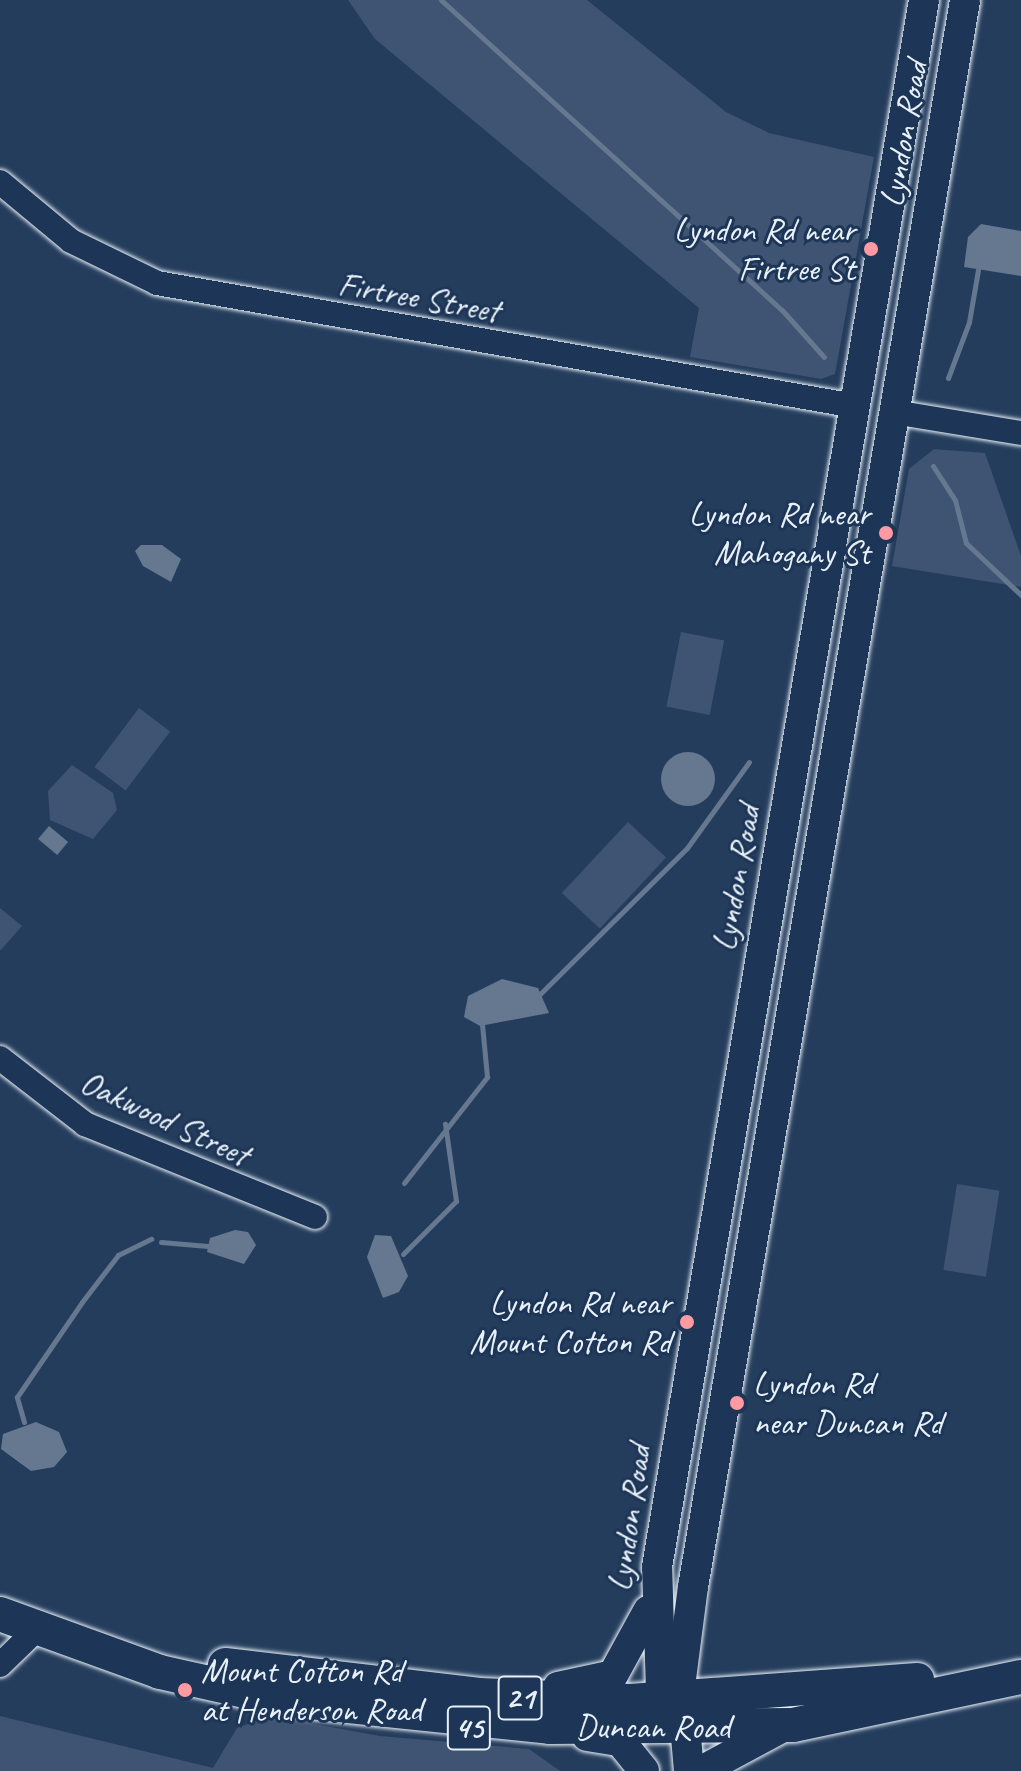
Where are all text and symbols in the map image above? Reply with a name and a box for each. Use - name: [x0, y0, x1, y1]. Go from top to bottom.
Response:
- street label: Lyndon Road: [870, 58, 936, 210]
- place label: Lyndon Rd near Firtree St: [674, 209, 855, 288]
- marker: Lyndon Rd near Firtree St: [862, 240, 880, 258]
- street label: Firtree Street: [336, 263, 502, 331]
- place label: Lyndon Rd near Mahogany St: [689, 493, 870, 572]
- marker: Lyndon Rd near Mahogany St: [877, 524, 895, 542]
- street label: Lyndon Road: [703, 802, 769, 954]
- street label: Oakwood Street: [74, 1061, 256, 1175]
- place label: Lyndon Rd near Mount Cotton Rd: [470, 1282, 671, 1362]
- marker: Lyndon Rd near Mount Cotton Rd: [678, 1313, 696, 1331]
- place label: Lyndon Rd near Duncan Rd: [753, 1363, 941, 1442]
- marker: Lyndon Rd near Duncan Rd: [728, 1394, 746, 1412]
- street label: Lyndon Road: [599, 1443, 659, 1593]
- place label: Mount Cotton Rd at Henderson Road: [201, 1650, 422, 1730]
- road number: 21: [496, 1670, 544, 1726]
- marker: Mount Cotton Rd at Henderson Road: [176, 1681, 194, 1699]
- road number: 45: [445, 1700, 493, 1756]
- street label: Duncan Road: [576, 1707, 730, 1747]

